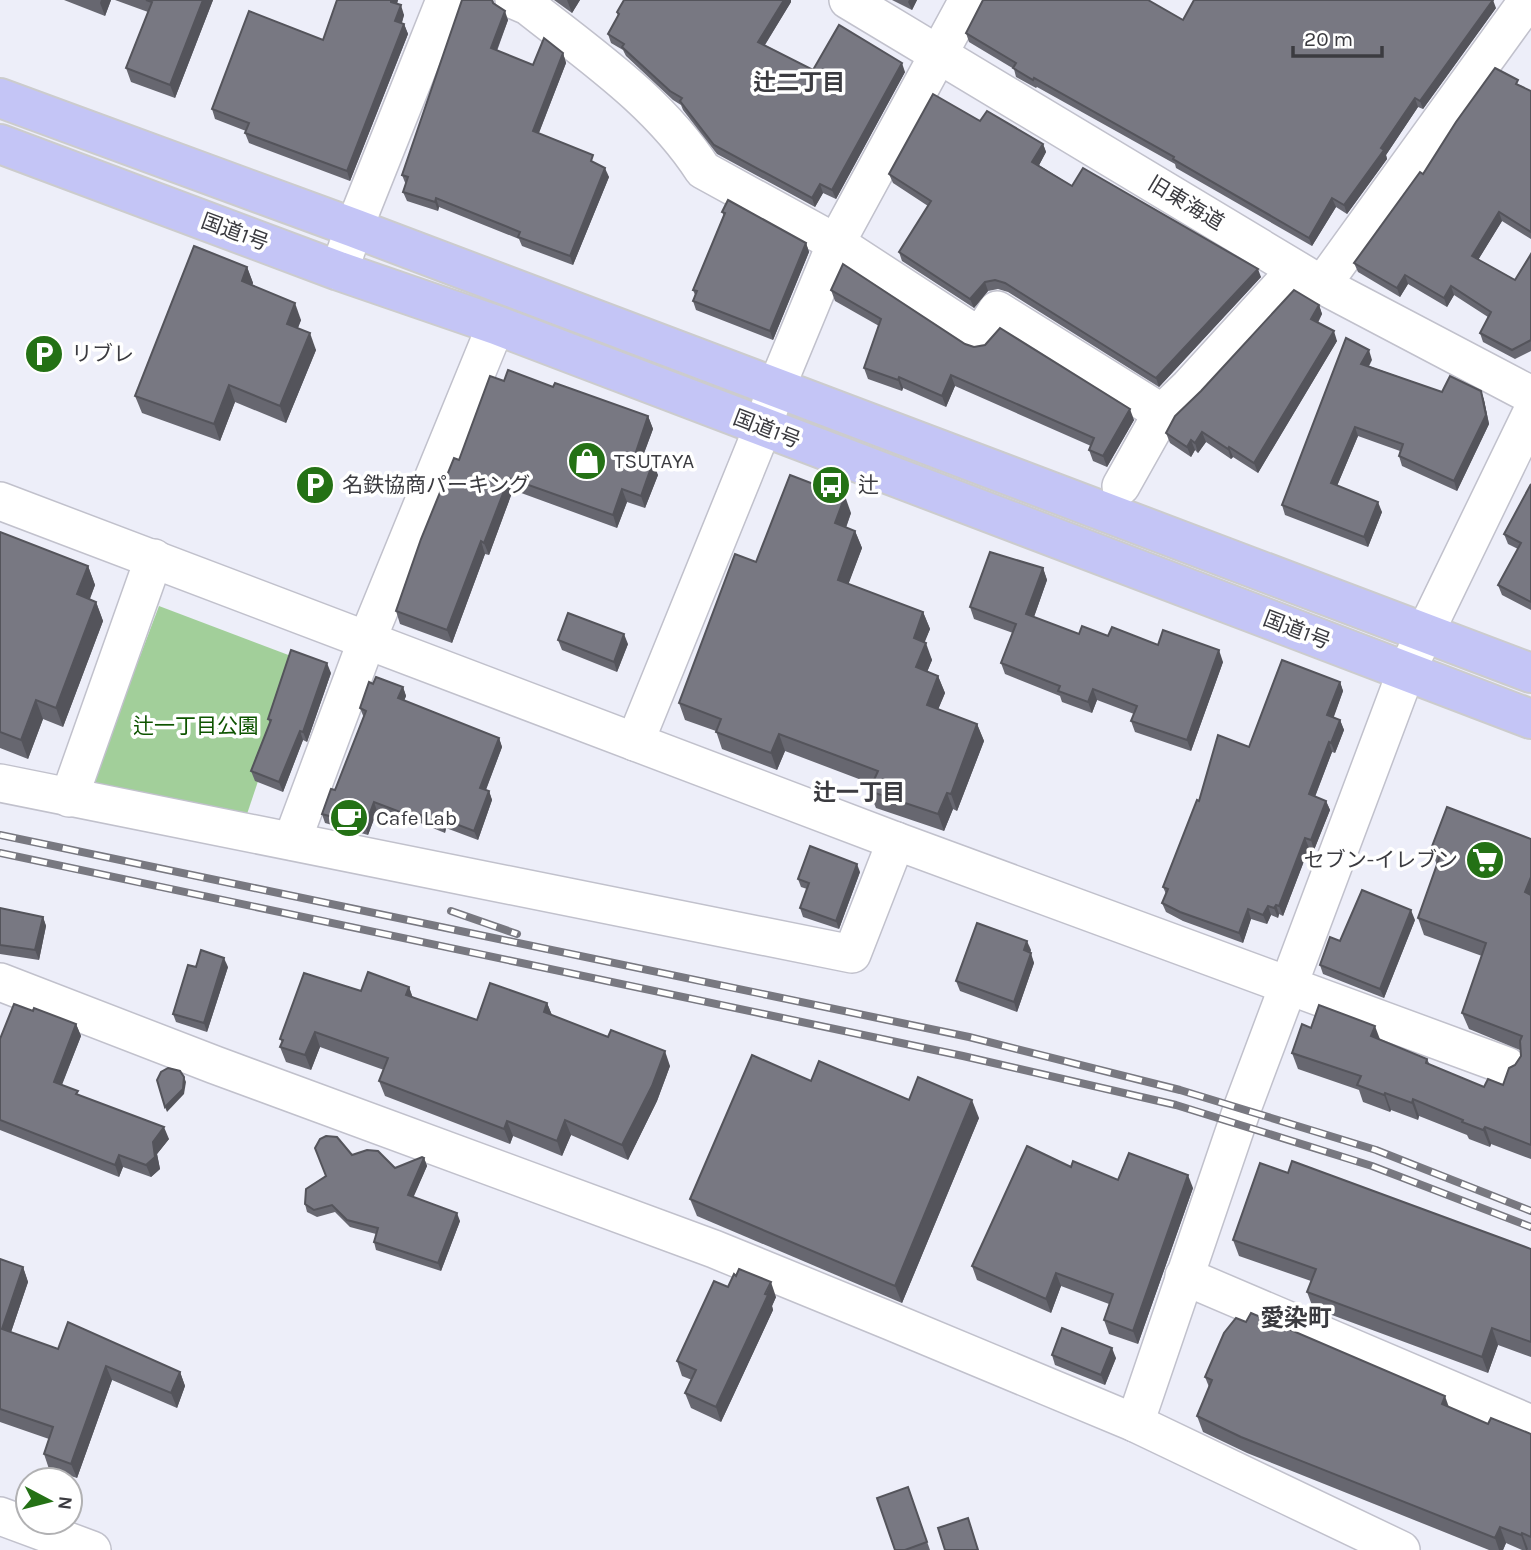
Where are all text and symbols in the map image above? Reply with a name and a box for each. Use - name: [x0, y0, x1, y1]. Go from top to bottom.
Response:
- scale bar: [1293, 14, 1382, 58]
- text: 20 m: [1304, 27, 1353, 51]
- district label: 辻二丁目: [753, 69, 845, 96]
- street label: 旧東海道: [1144, 171, 1228, 235]
- street label: 国道1号: [198, 209, 272, 255]
- parking icon: リブレ: [23, 333, 65, 375]
- place label: リブレ: [71, 342, 134, 366]
- street label: 国道1号: [730, 405, 804, 453]
- shop icon: TSUTAYA: [566, 440, 608, 482]
- place label: TSUTAYA: [614, 449, 694, 473]
- parking icon: 名鉄協商パーキング: [294, 464, 336, 506]
- bus stop icon: 辻: [810, 464, 852, 506]
- place label: 名鉄協商パーキング: [342, 473, 530, 497]
- place label: 辻: [858, 473, 879, 497]
- street label: 国道1号: [1260, 606, 1334, 654]
- park label: 辻一丁目公園: [133, 714, 259, 738]
- district label: 辻一丁目: [813, 779, 905, 806]
- cafe icon: Cafe Lab: [328, 797, 370, 839]
- place label: Cafe Lab: [376, 806, 457, 830]
- supermarket icon: セブン-イレブン: [1464, 839, 1506, 881]
- place label: セブン-イレブン: [1304, 848, 1458, 872]
- district label: 愛染町: [1260, 1304, 1332, 1332]
- north arrow: [14, 1466, 84, 1536]
- text: N: [53, 1495, 77, 1511]

